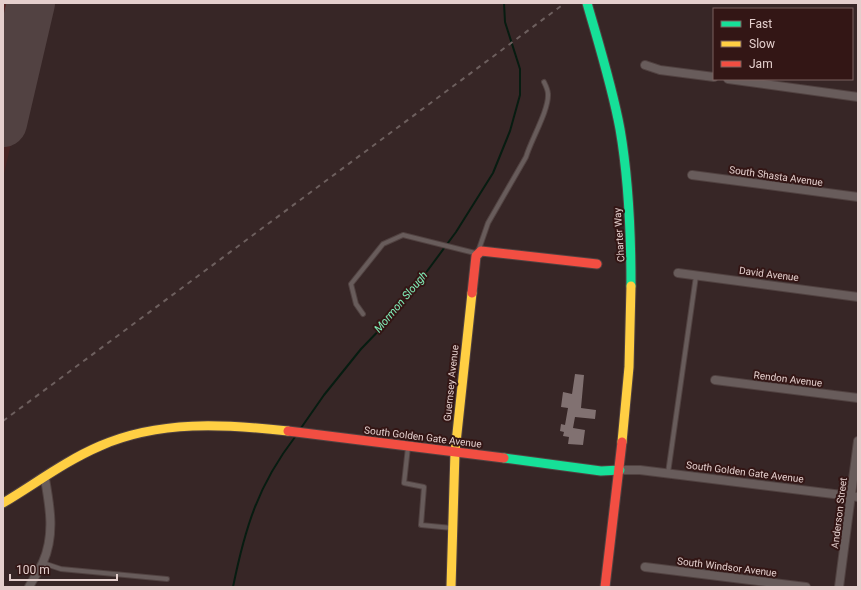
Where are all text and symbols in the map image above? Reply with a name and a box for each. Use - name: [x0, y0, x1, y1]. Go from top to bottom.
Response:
- legend: [713, 8, 853, 80]
- text: Fast: [749, 17, 772, 31]
- text: Slow: [749, 37, 775, 51]
- text: Jam: [749, 57, 773, 71]
- street label: South Shasta Avenue: [729, 164, 823, 188]
- street label: Charter Way: [612, 207, 626, 262]
- street label: David Avenue: [739, 265, 799, 283]
- water label: Mormon Slough: [372, 269, 430, 335]
- street label: Guernsey Avenue: [442, 344, 460, 422]
- street label: Rendon Avenue: [753, 369, 823, 389]
- street label: South Golden Gate Avenue: [364, 424, 482, 450]
- street label: South Golden Gate Avenue: [686, 459, 804, 485]
- street label: Anderson Street: [829, 477, 849, 549]
- street label: South Windsor Avenue: [677, 555, 777, 579]
- scale bar: [10, 556, 117, 582]
- text: 100 m: [16, 563, 50, 577]

